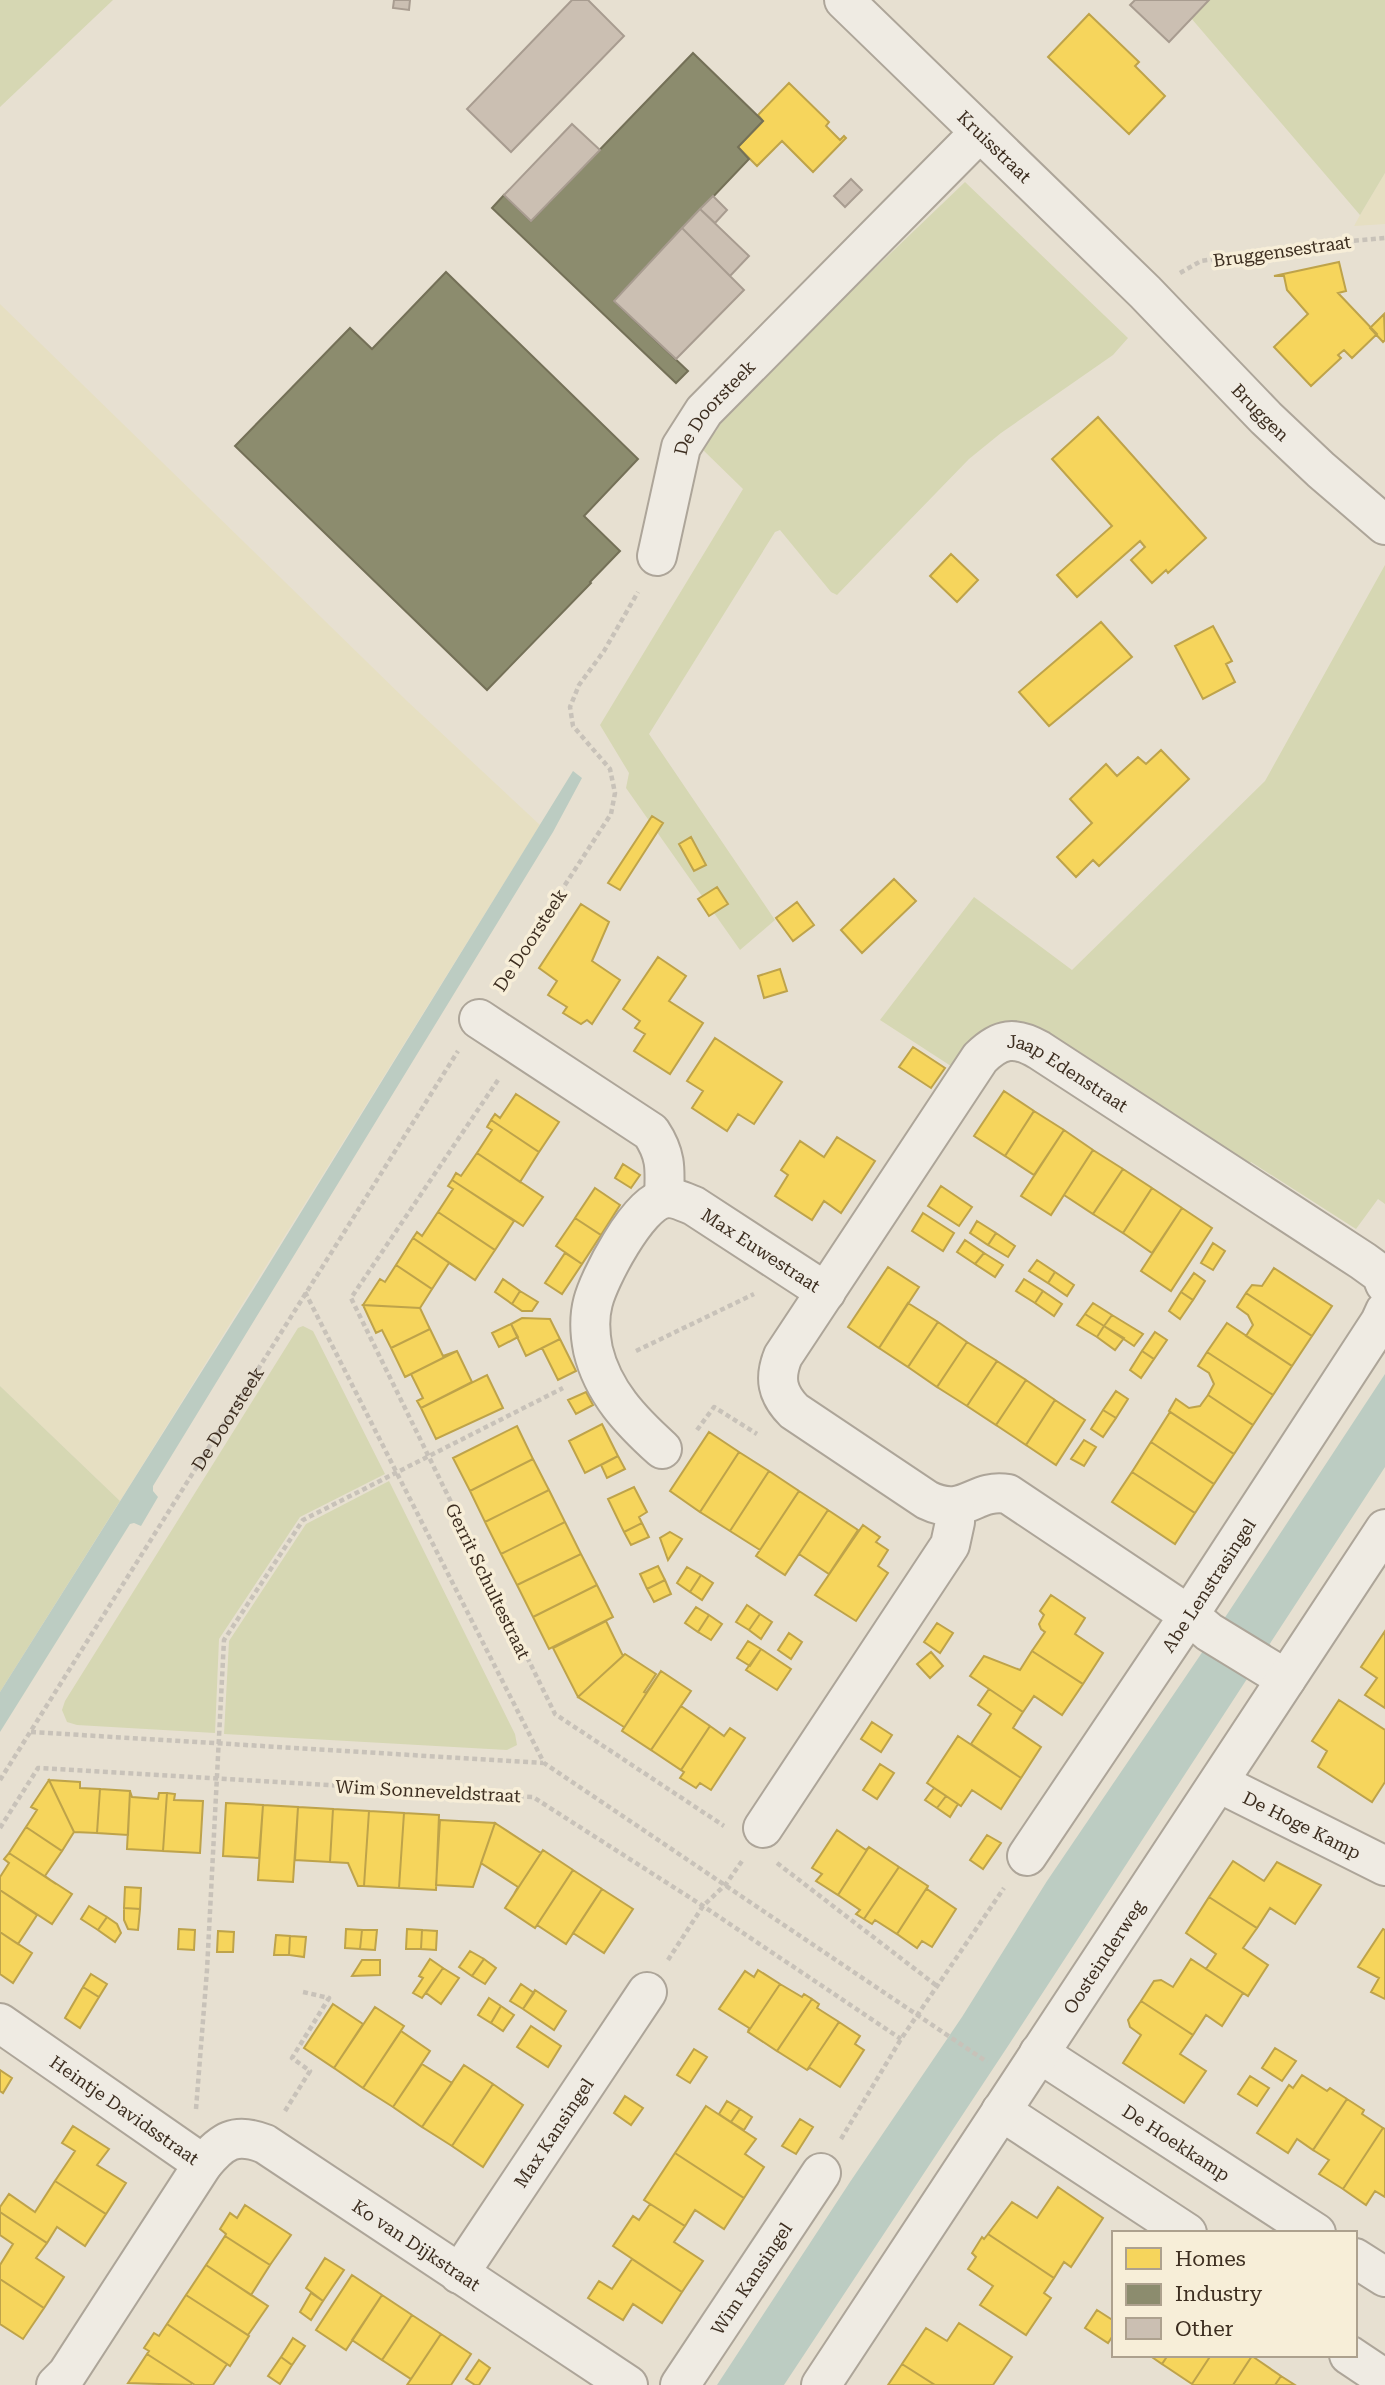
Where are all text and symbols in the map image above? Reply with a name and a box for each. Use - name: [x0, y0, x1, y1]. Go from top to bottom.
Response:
- street label: Kruisstraat: [954, 106, 1036, 187]
- street label: Bruggensestraat: [1212, 231, 1353, 271]
- street label: De Doorsteek: [669, 355, 759, 457]
- street label: Bruggen: [1228, 379, 1294, 445]
- street label: De Doorsteek: [489, 885, 571, 995]
- street label: Jaap Edenstraat: [1006, 1030, 1132, 1116]
- street label: Max Euwestraat: [698, 1203, 825, 1296]
- street label: De Doorsteek: [187, 1363, 267, 1474]
- street label: Gerrit Schultestraat: [441, 1500, 535, 1663]
- street label: Abe Lenstrasingel: [1157, 1514, 1260, 1656]
- street label: Wim Sonneveldstraat: [335, 1776, 522, 1806]
- street label: De Hoge Kamp: [1240, 1786, 1365, 1863]
- street label: Oosteinderweg: [1058, 1895, 1149, 2017]
- street label: Heintje Davidsstraat: [46, 2051, 204, 2169]
- street label: Max Kansingel: [509, 2073, 598, 2191]
- street label: De Hoekkamp: [1119, 2100, 1234, 2185]
- street label: Ko van Dijkstraat: [349, 2195, 485, 2295]
- street label: Wim Kansingel: [706, 2218, 796, 2338]
- legend: [1112, 2231, 1357, 2357]
- text: Homes: [1175, 2247, 1246, 2271]
- text: Industry: [1175, 2282, 1263, 2306]
- text: Other: [1175, 2317, 1234, 2341]

